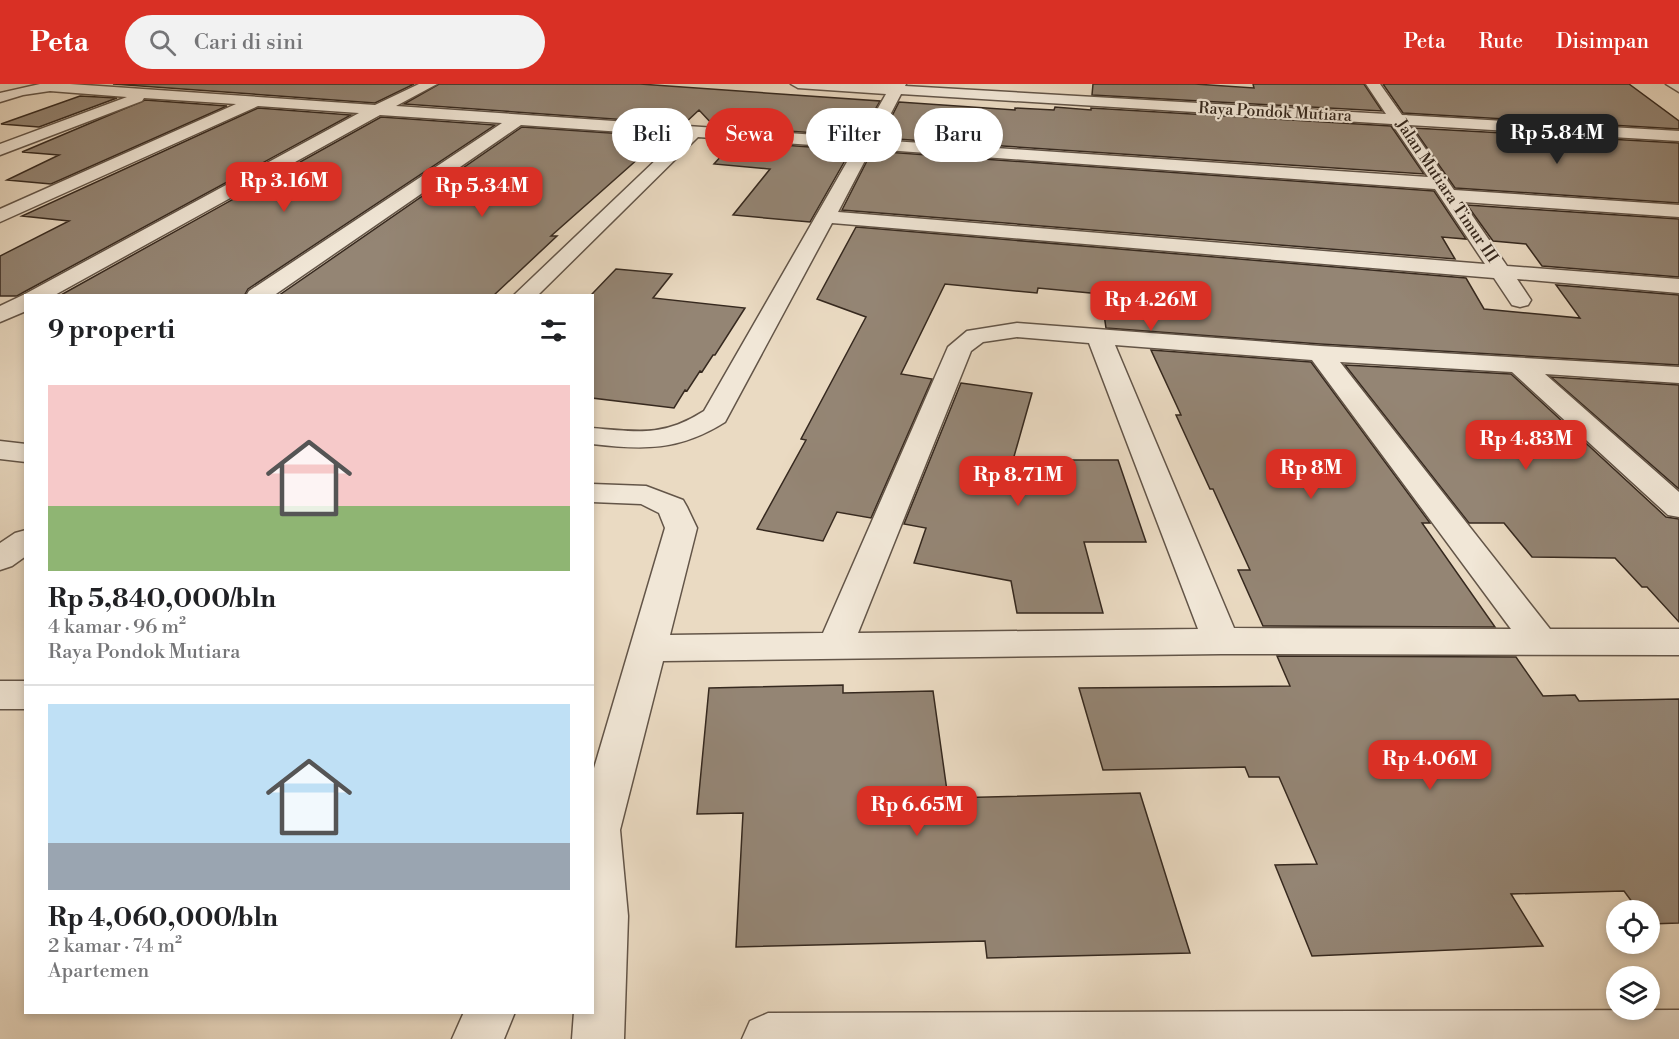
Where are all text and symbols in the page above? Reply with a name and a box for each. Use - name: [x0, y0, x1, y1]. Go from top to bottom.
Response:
- search box: [125, 15, 545, 69]
- text: Peta: [30, 25, 89, 60]
- icon: search: [146, 26, 179, 59]
- text: Cari di sini: [194, 29, 303, 56]
- text: Peta: [1404, 29, 1446, 55]
- text: Rute: [1479, 29, 1523, 55]
- text: Disimpan: [1556, 29, 1649, 55]
- street label: Raya Pondok Mutiara: [1198, 98, 1353, 126]
- chip: Beli: [612, 108, 693, 162]
- chip: Sewa: [705, 108, 794, 162]
- chip: Filter: [806, 108, 902, 162]
- chip: Baru: [914, 108, 1003, 162]
- street label: Jalan Mutiara Timur III: [1391, 114, 1503, 267]
- pin: Rp 5.84M: [1495, 114, 1619, 165]
- text: Rp 5.84M: [1510, 121, 1604, 146]
- pin: Rp 3.16M: [222, 162, 346, 213]
- pin: Rp 5.34M: [420, 167, 544, 218]
- text: Rp 3.16M: [240, 169, 328, 194]
- text: Rp 5.34M: [436, 174, 528, 199]
- pin: Rp 4.26M: [1089, 281, 1213, 332]
- text: Rp 4.26M: [1104, 288, 1198, 313]
- text: 9 properti: [48, 314, 175, 346]
- icon: filters: [537, 314, 570, 347]
- pin: Rp 4.83M: [1464, 420, 1588, 471]
- icon: home: [255, 424, 363, 532]
- text: Rp 4.83M: [1480, 427, 1572, 452]
- pin: Rp 8M: [1269, 449, 1353, 500]
- pin: Rp 8.71M: [956, 456, 1080, 507]
- text: Rp 8M: [1280, 456, 1342, 481]
- text: Rp 8.71M: [973, 463, 1063, 488]
- text: Rp 5,840,000/bln: [48, 583, 276, 615]
- text: 4 kamar · 96 m²: [48, 615, 186, 640]
- text: Raya Pondok Mutiara: [48, 640, 240, 665]
- pin: Rp 4.06M: [1368, 740, 1492, 791]
- icon: home: [255, 743, 363, 851]
- text: Rp 4.06M: [1382, 747, 1478, 772]
- pin: Rp 6.65M: [855, 786, 979, 837]
- text: Rp 6.65M: [871, 793, 963, 818]
- map controls: [1606, 900, 1660, 1020]
- button: locate: [1606, 900, 1660, 954]
- text: Rp 4,060,000/bln: [48, 902, 278, 934]
- text: 2 kamar · 74 m²: [48, 934, 182, 959]
- text: Apartemen: [48, 959, 149, 984]
- button: layers: [1606, 966, 1660, 1020]

